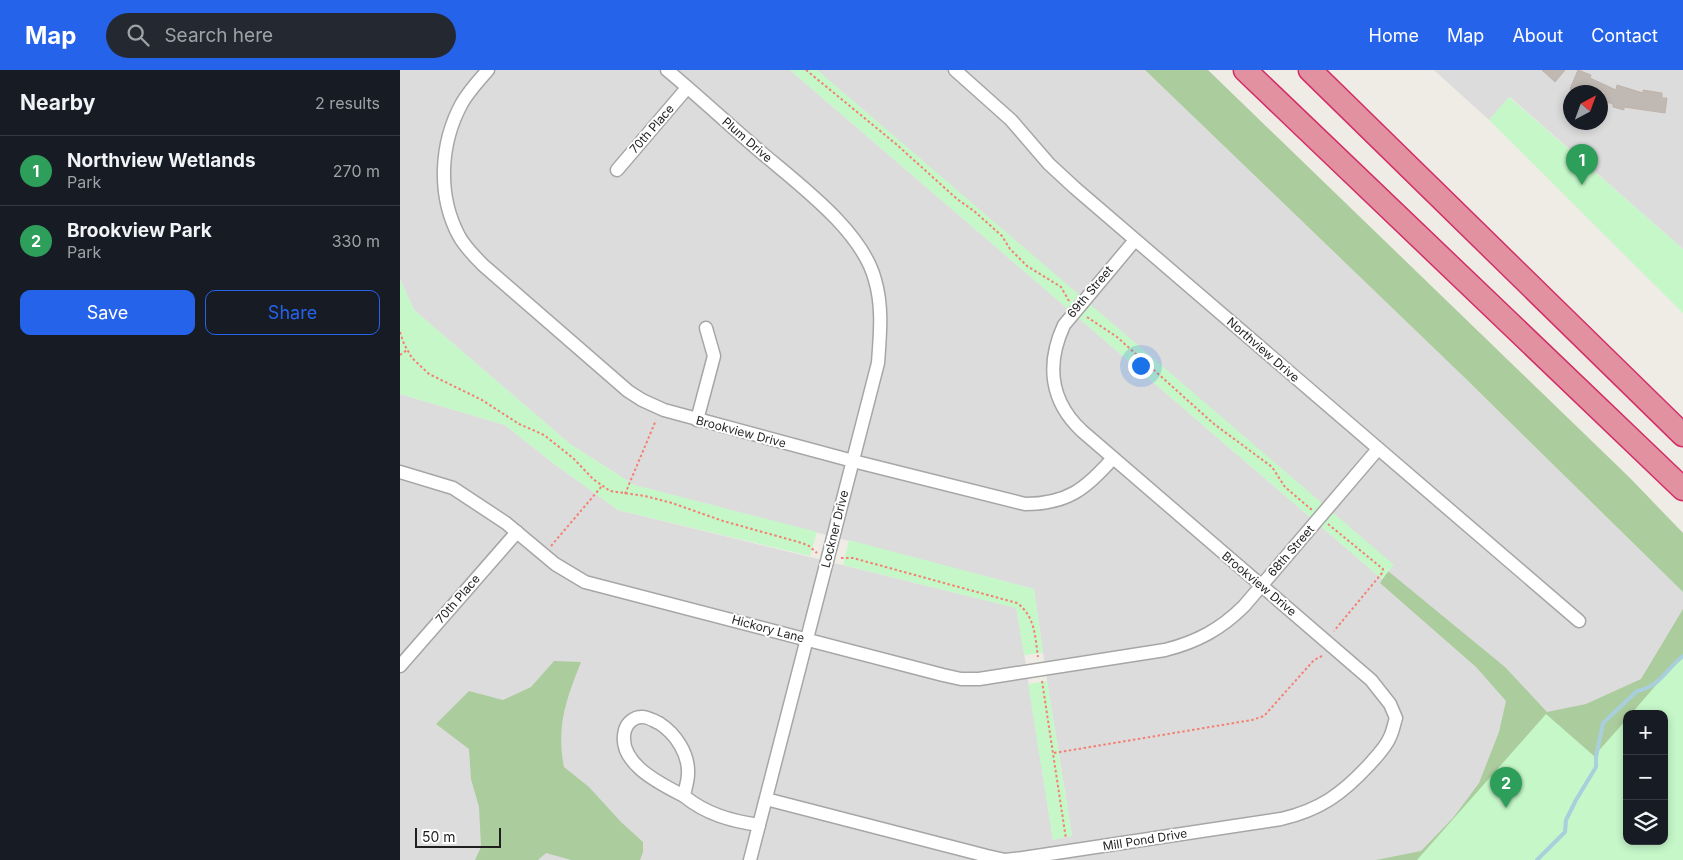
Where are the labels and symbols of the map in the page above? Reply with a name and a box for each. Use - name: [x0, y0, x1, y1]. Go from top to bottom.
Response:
- north arrow: [1563, 85, 1608, 130]
- street label: 70th Place: [626, 101, 677, 156]
- street label: Plum Drive: [719, 114, 775, 165]
- pin: 1: [1566, 144, 1598, 185]
- street label: 69th Street: [1064, 263, 1116, 321]
- street label: Northview Drive: [1224, 314, 1303, 385]
- your location: [1128, 353, 1154, 379]
- street label: Brookview Drive: [694, 412, 788, 451]
- street label: Lockner Drive: [818, 489, 851, 569]
- street label: 68th Street: [1264, 522, 1317, 579]
- street label: Brookview Drive: [1219, 548, 1300, 619]
- street label: 70th Place: [432, 571, 483, 626]
- street label: Hickory Lane: [730, 612, 806, 645]
- pin: 2: [1490, 767, 1522, 808]
- scale bar: [415, 825, 501, 848]
- street label: Mill Pond Drive: [1102, 825, 1188, 854]

